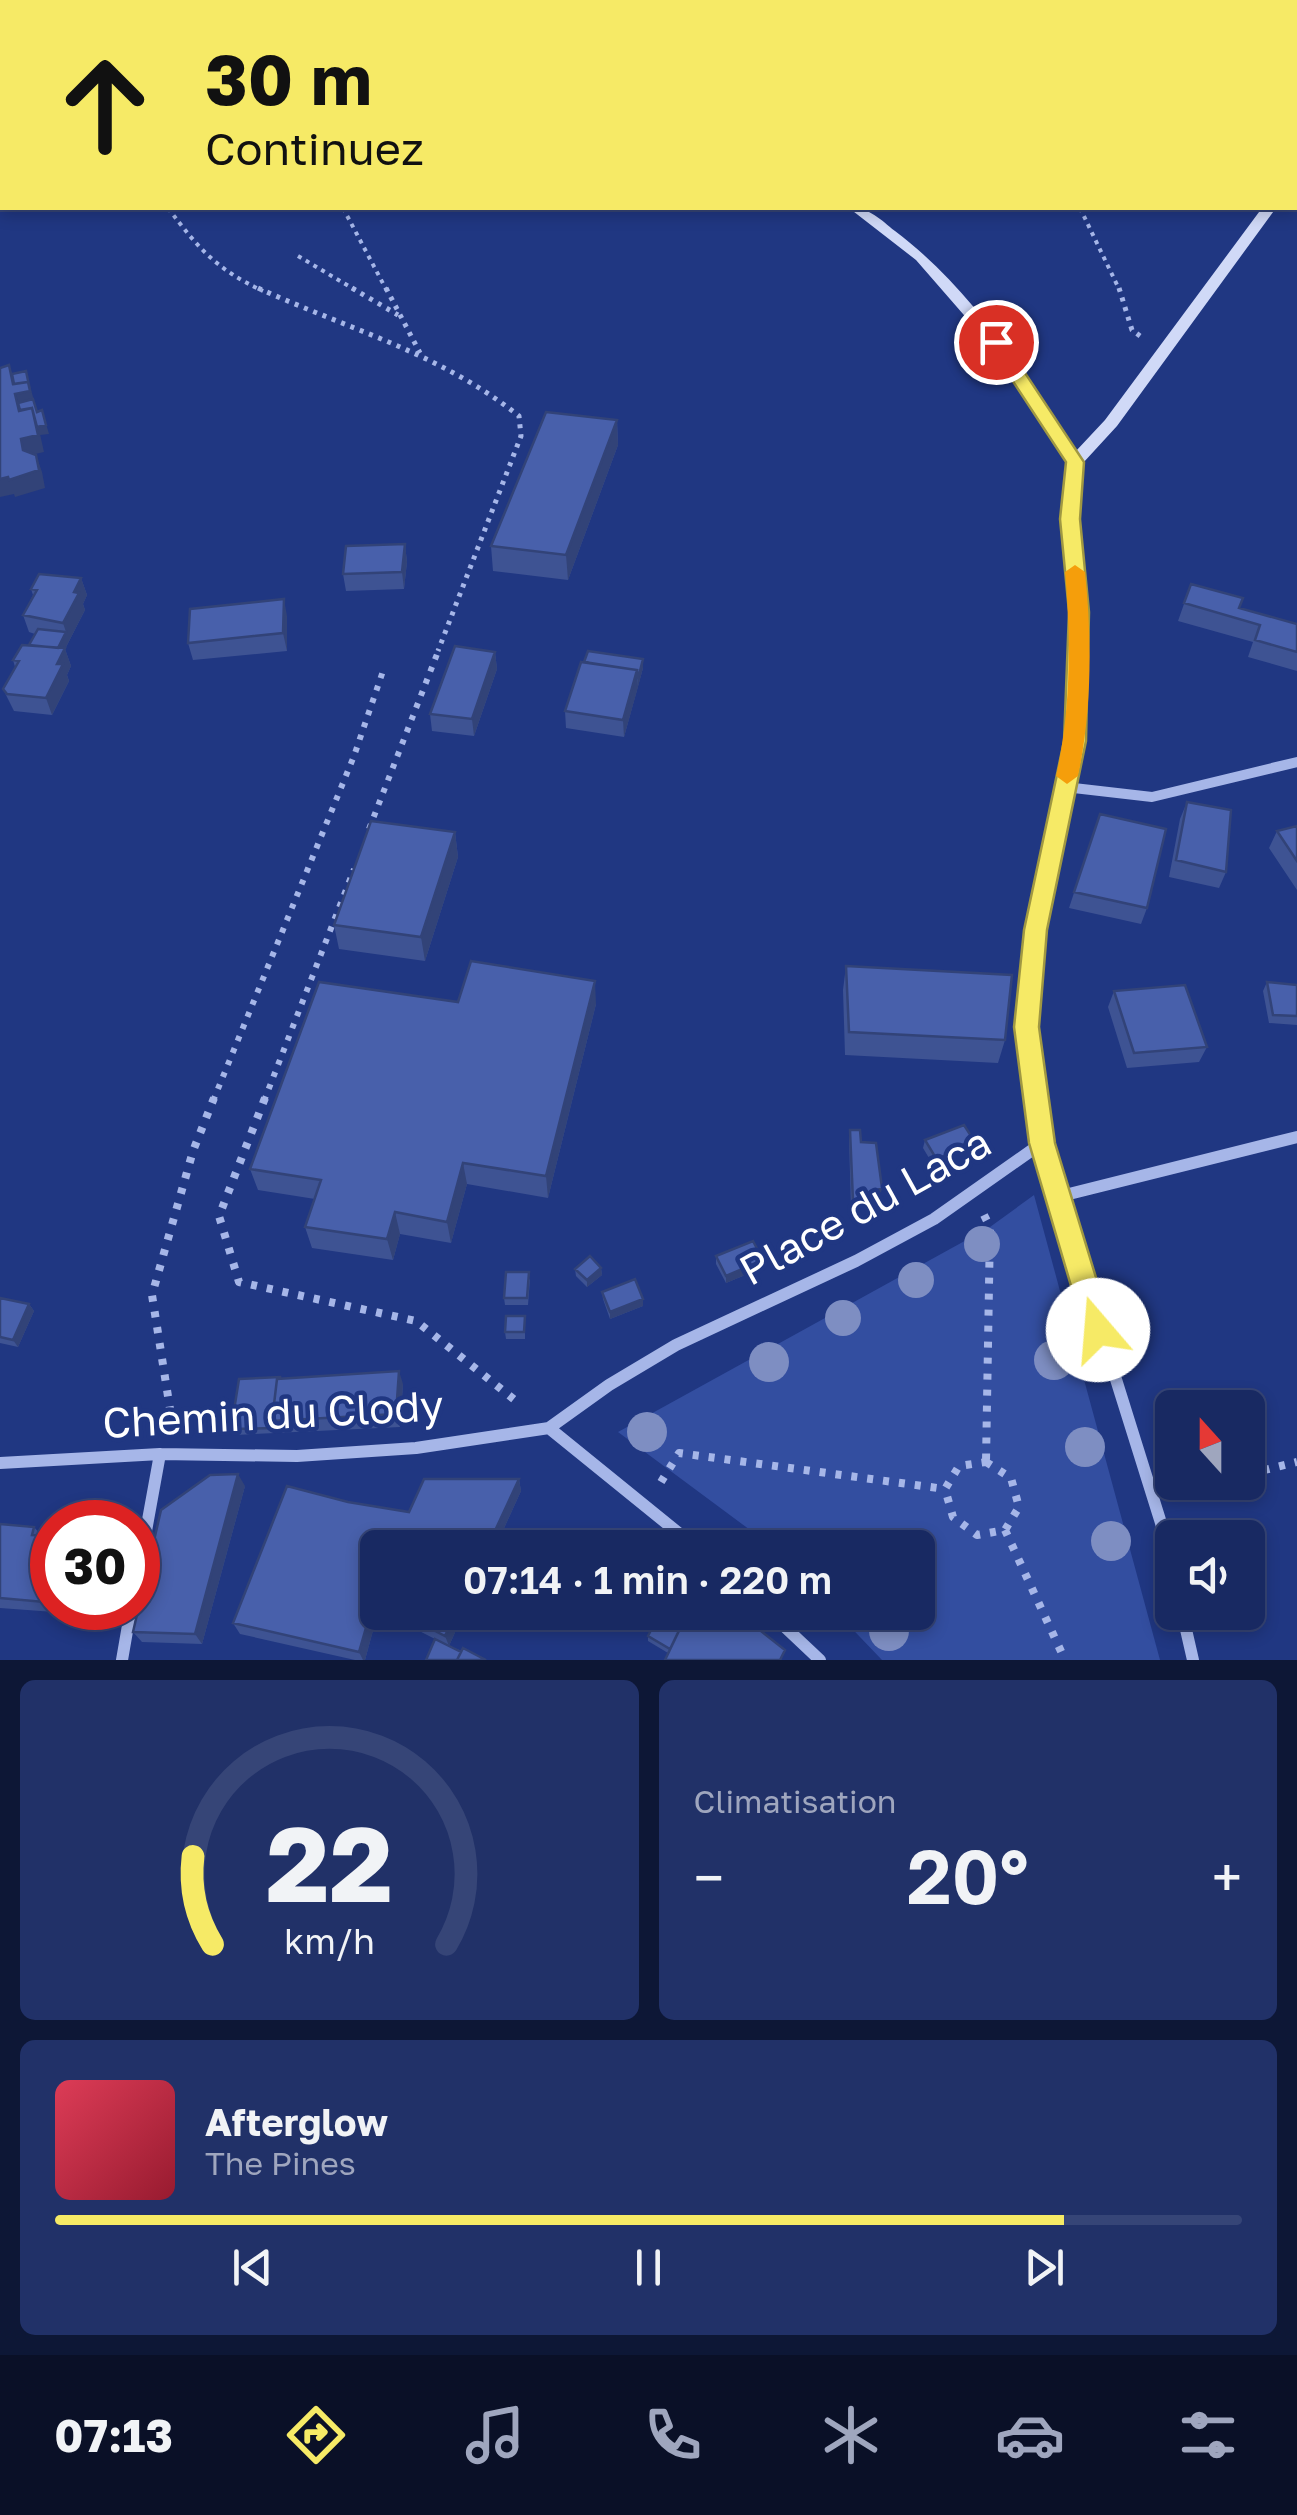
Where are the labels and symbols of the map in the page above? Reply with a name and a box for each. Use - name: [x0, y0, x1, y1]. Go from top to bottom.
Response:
- pin: [954, 300, 1039, 385]
- street label: Place du Laca: [730, 1116, 999, 1295]
- position arrow: [1046, 1278, 1150, 1382]
- street label: Chemin du Clody: [101, 1379, 445, 1447]
- north arrow: [1155, 1390, 1265, 1500]
- speed limit sign: 30: [30, 1500, 160, 1630]

